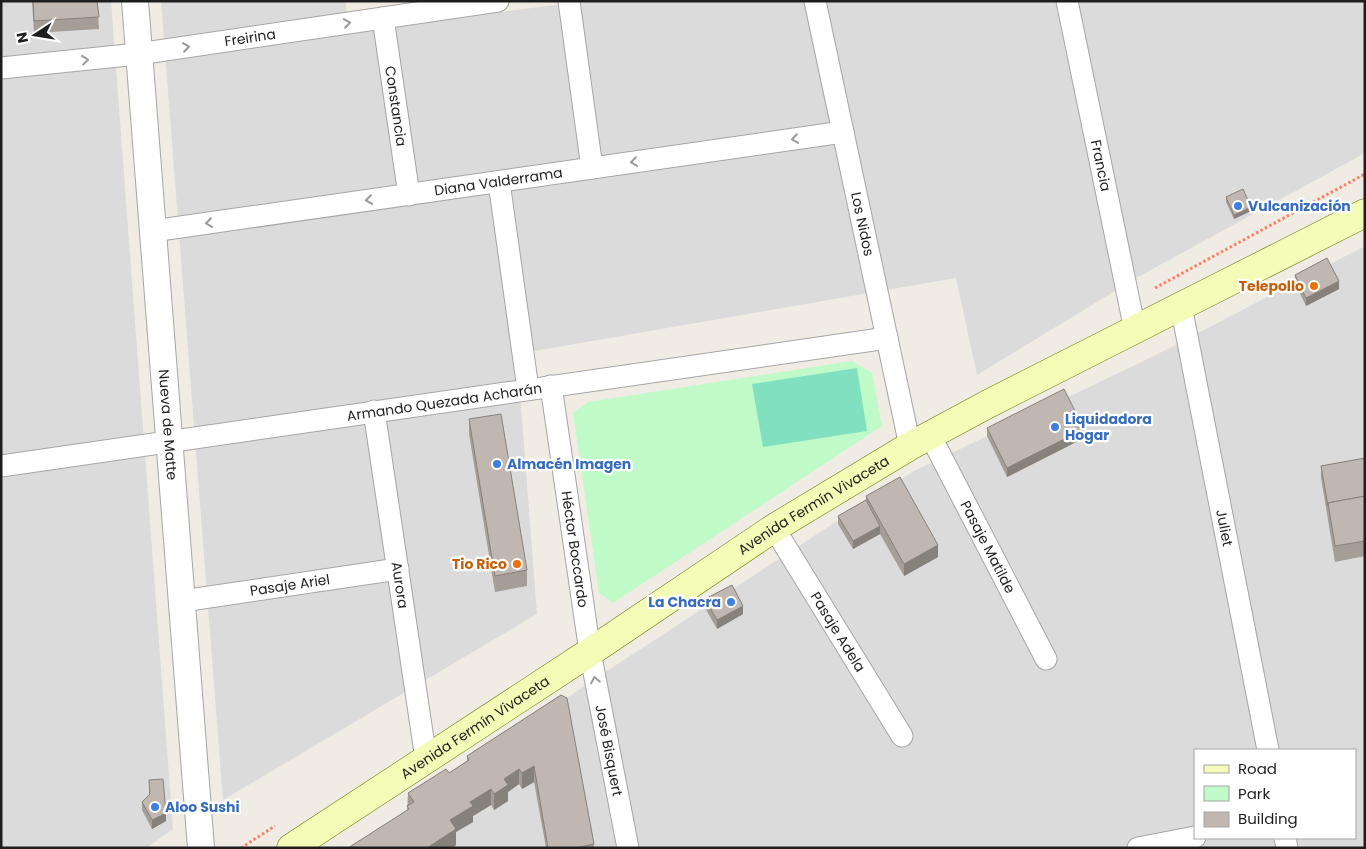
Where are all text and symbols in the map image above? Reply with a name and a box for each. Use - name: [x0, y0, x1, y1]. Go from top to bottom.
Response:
- north arrow: [10, 10, 60, 60]
- one-way arrow: [343, 19, 352, 29]
- street label: Freirina: [223, 24, 277, 51]
- text: N: [11, 30, 33, 45]
- one-way arrow: [183, 42, 191, 53]
- one-way arrow: [81, 54, 89, 65]
- street label: Constancia: [380, 65, 412, 148]
- one-way arrow: [791, 133, 799, 143]
- street label: Francia: [1086, 138, 1116, 193]
- one-way arrow: [630, 156, 638, 167]
- street label: Diana Valderrama: [433, 162, 564, 201]
- street label: Los Nidos: [846, 190, 879, 258]
- one-way arrow: [365, 195, 374, 205]
- place label: Vulcanización: [1248, 196, 1351, 216]
- marker: Vulcanización: [1232, 200, 1244, 212]
- one-way arrow: [204, 218, 213, 228]
- place label: Telepollo: [1239, 276, 1304, 296]
- marker: Telepollo: [1308, 280, 1320, 292]
- street label: Nueva de Matte: [154, 369, 182, 481]
- street label: Armando Quezada Acharán: [345, 378, 543, 426]
- place label: Liquidadora Hogar: [1065, 409, 1152, 445]
- marker: Liquidadora Hogar: [1049, 421, 1061, 433]
- street label: Avenida Fermín Vivaceta: [734, 451, 893, 560]
- place label: Almacén Imagen: [507, 454, 631, 474]
- marker: Almacén Imagen: [491, 458, 503, 470]
- street label: Héctor Boccardo: [557, 490, 593, 609]
- street label: Pasaje Matilde: [956, 497, 1020, 597]
- street label: Juliet: [1211, 508, 1238, 548]
- place label: Tio Rico: [452, 554, 507, 574]
- marker: Tio Rico: [511, 558, 523, 570]
- street label: Aurora: [387, 560, 413, 610]
- street label: Pasaje Ariel: [249, 569, 331, 601]
- street label: Pasaje Adela: [806, 588, 870, 676]
- place label: La Chacra: [648, 592, 721, 612]
- marker: La Chacra: [725, 596, 737, 608]
- street label: Avenida Fermín Vivaceta: [396, 671, 554, 784]
- one-way arrow: [590, 675, 601, 684]
- street label: José Bisquert: [590, 703, 628, 798]
- legend: [1194, 749, 1356, 839]
- text: Road: [1238, 758, 1277, 779]
- text: Park: [1238, 783, 1270, 804]
- place label: Aloo Sushi: [165, 797, 240, 817]
- marker: Aloo Sushi: [149, 801, 161, 813]
- text: Building: [1238, 808, 1298, 829]

